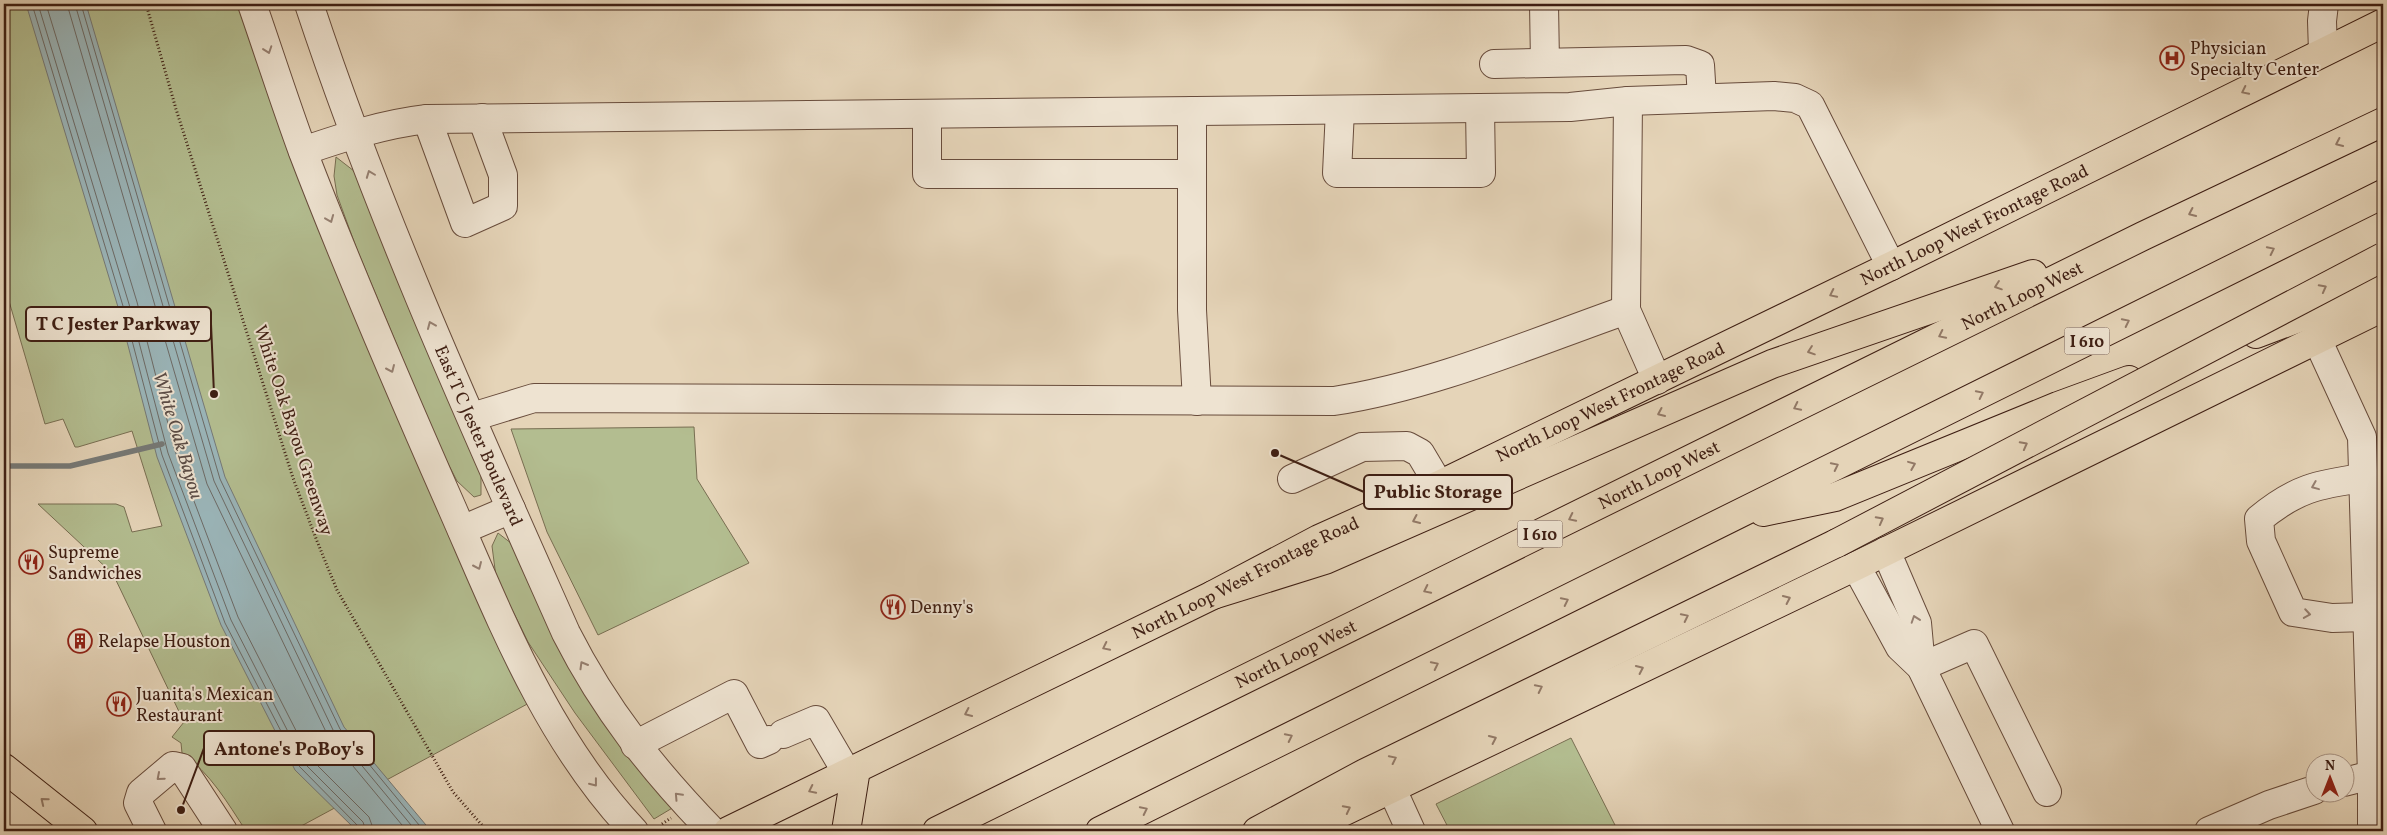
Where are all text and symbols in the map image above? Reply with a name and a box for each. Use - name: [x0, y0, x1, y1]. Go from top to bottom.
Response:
- place label: Physician Specialty Center: [2190, 37, 2319, 83]
- one-way arrow: [262, 45, 272, 54]
- hospital icon: Physician Specialty Center: [2159, 45, 2185, 71]
- one-way arrow: [2241, 85, 2250, 95]
- one-way arrow: [2335, 137, 2344, 147]
- street label: North Loop West Frontage Road: [1857, 159, 2093, 293]
- one-way arrow: [366, 170, 376, 179]
- one-way arrow: [2189, 207, 2198, 217]
- one-way arrow: [323, 214, 334, 223]
- one-way arrow: [2266, 246, 2275, 256]
- street label: North Loop West: [1958, 256, 2088, 338]
- one-way arrow: [1994, 280, 2002, 290]
- one-way arrow: [2318, 284, 2327, 294]
- one-way arrow: [1829, 288, 1838, 298]
- callout: T C Jester Parkway: [26, 307, 211, 341]
- text: T C Jester Parkway: [36, 312, 201, 338]
- one-way arrow: [2121, 318, 2130, 328]
- one-way arrow: [427, 321, 437, 330]
- street label: White Oak Bayou Greenway: [247, 322, 339, 539]
- road number: I 610: [2064, 328, 2110, 354]
- one-way arrow: [1938, 329, 1947, 339]
- street label: North Loop West Frontage Road: [1492, 337, 1729, 469]
- street label: East T C Jester Boulevard: [427, 342, 528, 531]
- one-way arrow: [1807, 345, 1816, 355]
- one-way arrow: [384, 364, 395, 373]
- water label: White Oak Bayou: [145, 369, 209, 503]
- one-way arrow: [1975, 390, 1984, 400]
- one-way arrow: [1793, 401, 1802, 411]
- one-way arrow: [1657, 406, 1666, 417]
- street label: North Loop West: [1594, 436, 1725, 517]
- one-way arrow: [2019, 441, 2028, 451]
- one-way arrow: [1907, 461, 1916, 471]
- one-way arrow: [1830, 462, 1839, 472]
- callout: Public Storage: [1364, 475, 1512, 509]
- text: Public Storage: [1374, 480, 1503, 506]
- one-way arrow: [2311, 480, 2320, 491]
- street label: North Loop West Frontage Road: [1128, 512, 1363, 647]
- one-way arrow: [1569, 512, 1578, 522]
- one-way arrow: [1412, 514, 1421, 525]
- one-way arrow: [1875, 516, 1884, 526]
- road number: I 610: [1518, 520, 1562, 548]
- place label: Supreme Sandwiches: [48, 541, 142, 587]
- restaurant icon: Supreme Sandwiches: [18, 549, 44, 575]
- one-way arrow: [471, 561, 482, 570]
- one-way arrow: [1423, 583, 1432, 594]
- restaurant icon: Denny's: [880, 594, 906, 620]
- one-way arrow: [1782, 595, 1791, 605]
- place label: Denny's: [910, 596, 973, 621]
- one-way arrow: [1560, 597, 1569, 607]
- one-way arrow: [2303, 609, 2311, 619]
- one-way arrow: [1680, 613, 1689, 623]
- street label: North Loop West: [1231, 615, 1362, 696]
- one-way arrow: [1911, 615, 1921, 624]
- building icon: Relapse Houston: [67, 628, 93, 654]
- place label: Relapse Houston: [98, 630, 231, 655]
- one-way arrow: [1102, 640, 1111, 651]
- one-way arrow: [579, 661, 589, 670]
- one-way arrow: [1430, 661, 1439, 671]
- one-way arrow: [1635, 665, 1644, 675]
- place label: Juanita's Mexican Restaurant: [136, 683, 274, 729]
- one-way arrow: [1534, 684, 1543, 694]
- restaurant icon: Juanita's Mexican Restaurant: [106, 691, 132, 717]
- one-way arrow: [964, 707, 973, 717]
- callout: Antone's PoBoy's: [204, 731, 374, 765]
- one-way arrow: [1284, 734, 1293, 744]
- one-way arrow: [1488, 735, 1497, 745]
- text: Antone's PoBoy's: [214, 737, 364, 763]
- north arrow: [2304, 752, 2354, 802]
- one-way arrow: [1388, 755, 1397, 765]
- text: N: [2325, 757, 2335, 776]
- one-way arrow: [157, 771, 166, 780]
- one-way arrow: [588, 777, 597, 787]
- one-way arrow: [808, 784, 817, 794]
- one-way arrow: [675, 793, 684, 802]
- one-way arrow: [41, 798, 50, 807]
- one-way arrow: [1139, 805, 1148, 816]
- one-way arrow: [1342, 805, 1351, 816]

